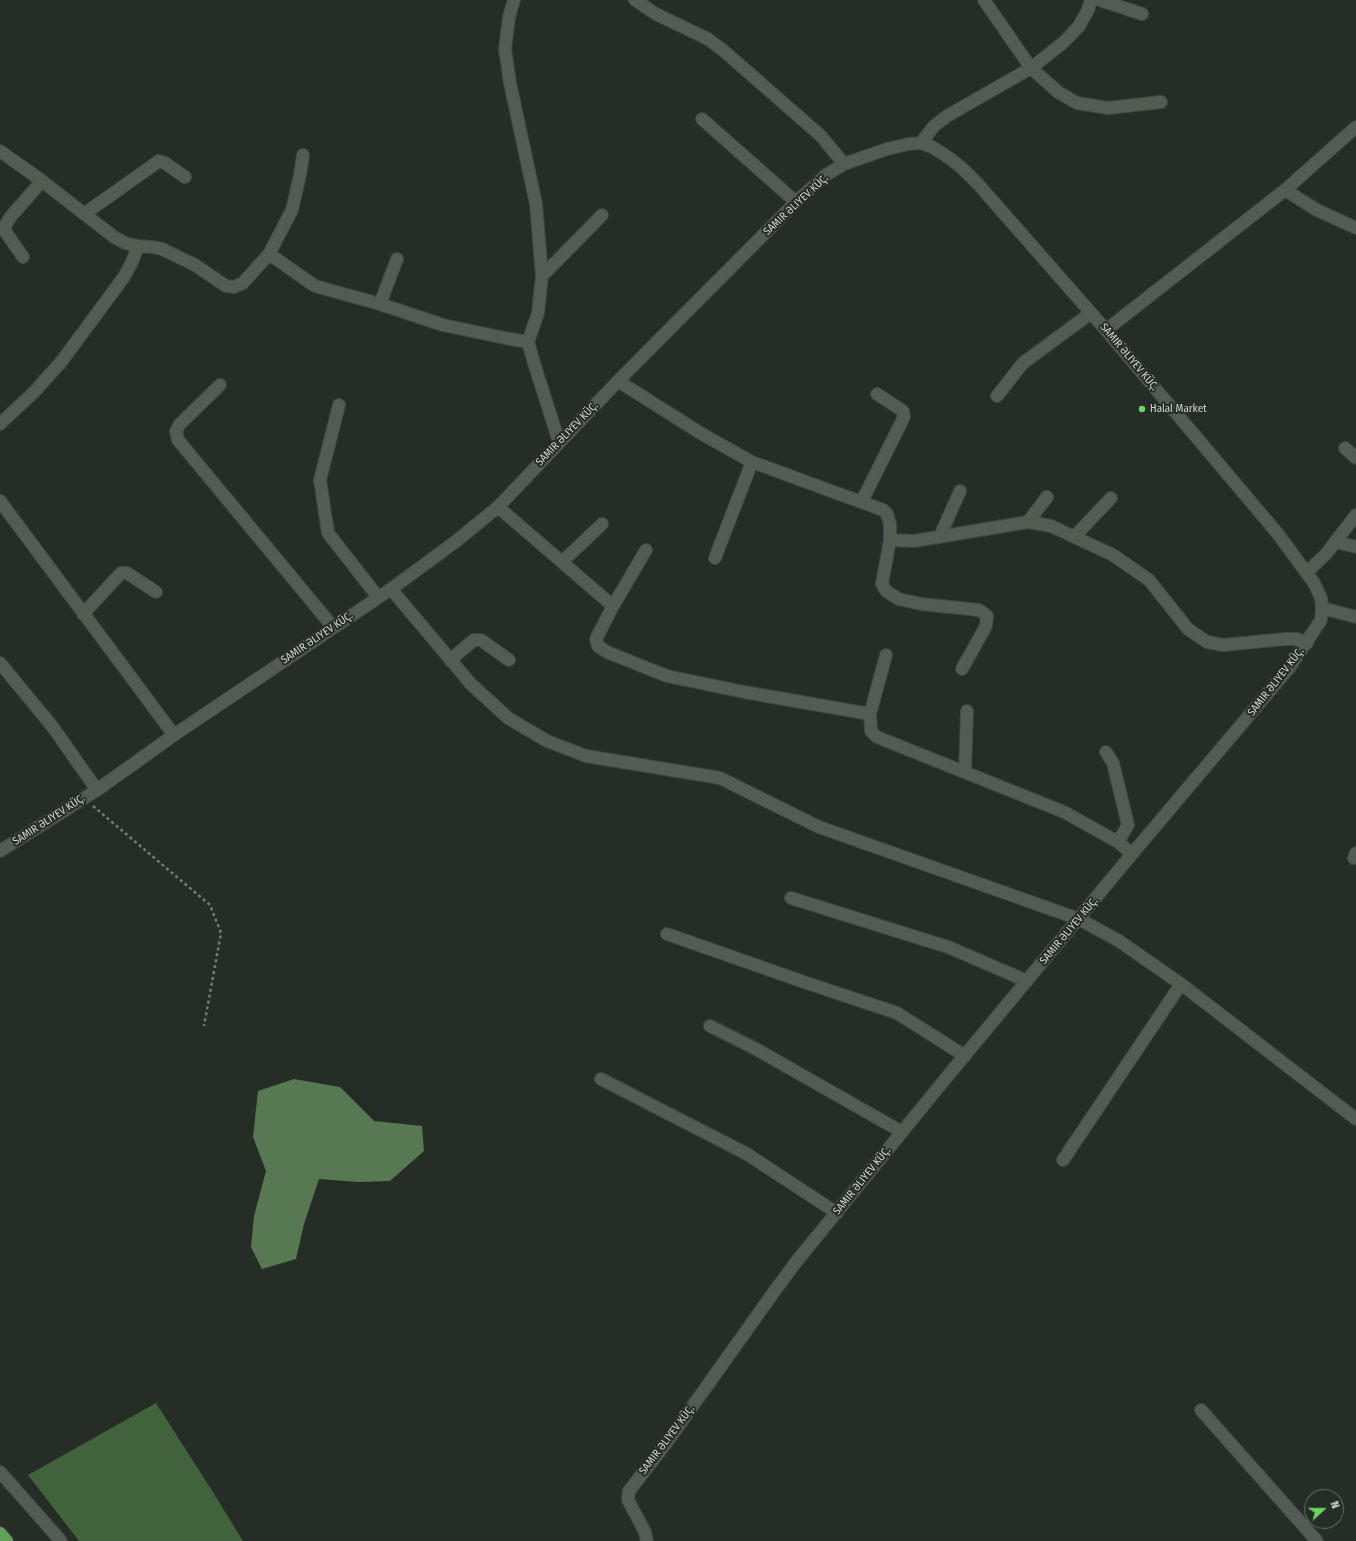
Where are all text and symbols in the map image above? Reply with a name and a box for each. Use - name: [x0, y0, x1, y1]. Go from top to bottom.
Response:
- street label: SAMIR ƏLIYEV KÜÇ.: [761, 172, 831, 238]
- street label: SAMIR ƏLIYEV KÜÇ.: [1097, 321, 1161, 393]
- street label: SAMIR ƏLIYEV KÜÇ.: [533, 399, 601, 469]
- place label: Halal Market: [1150, 402, 1207, 416]
- marker: Halal Market: [1137, 404, 1147, 414]
- street label: SAMIR ƏLIYEV KÜÇ.: [279, 609, 355, 667]
- street label: SAMIR ƏLIYEV KÜÇ.: [1245, 645, 1307, 719]
- street label: SAMIR ƏLIYEV KÜÇ.: [10, 792, 88, 848]
- street label: SAMIR ƏLIYEV KÜÇ.: [1037, 895, 1101, 967]
- street label: SAMIR ƏLIYEV KÜÇ.: [831, 1144, 893, 1218]
- street label: SAMIR ƏLIYEV KÜÇ.: [637, 1403, 697, 1477]
- north arrow: [1304, 1489, 1344, 1529]
- text: N: [1327, 1499, 1342, 1510]

